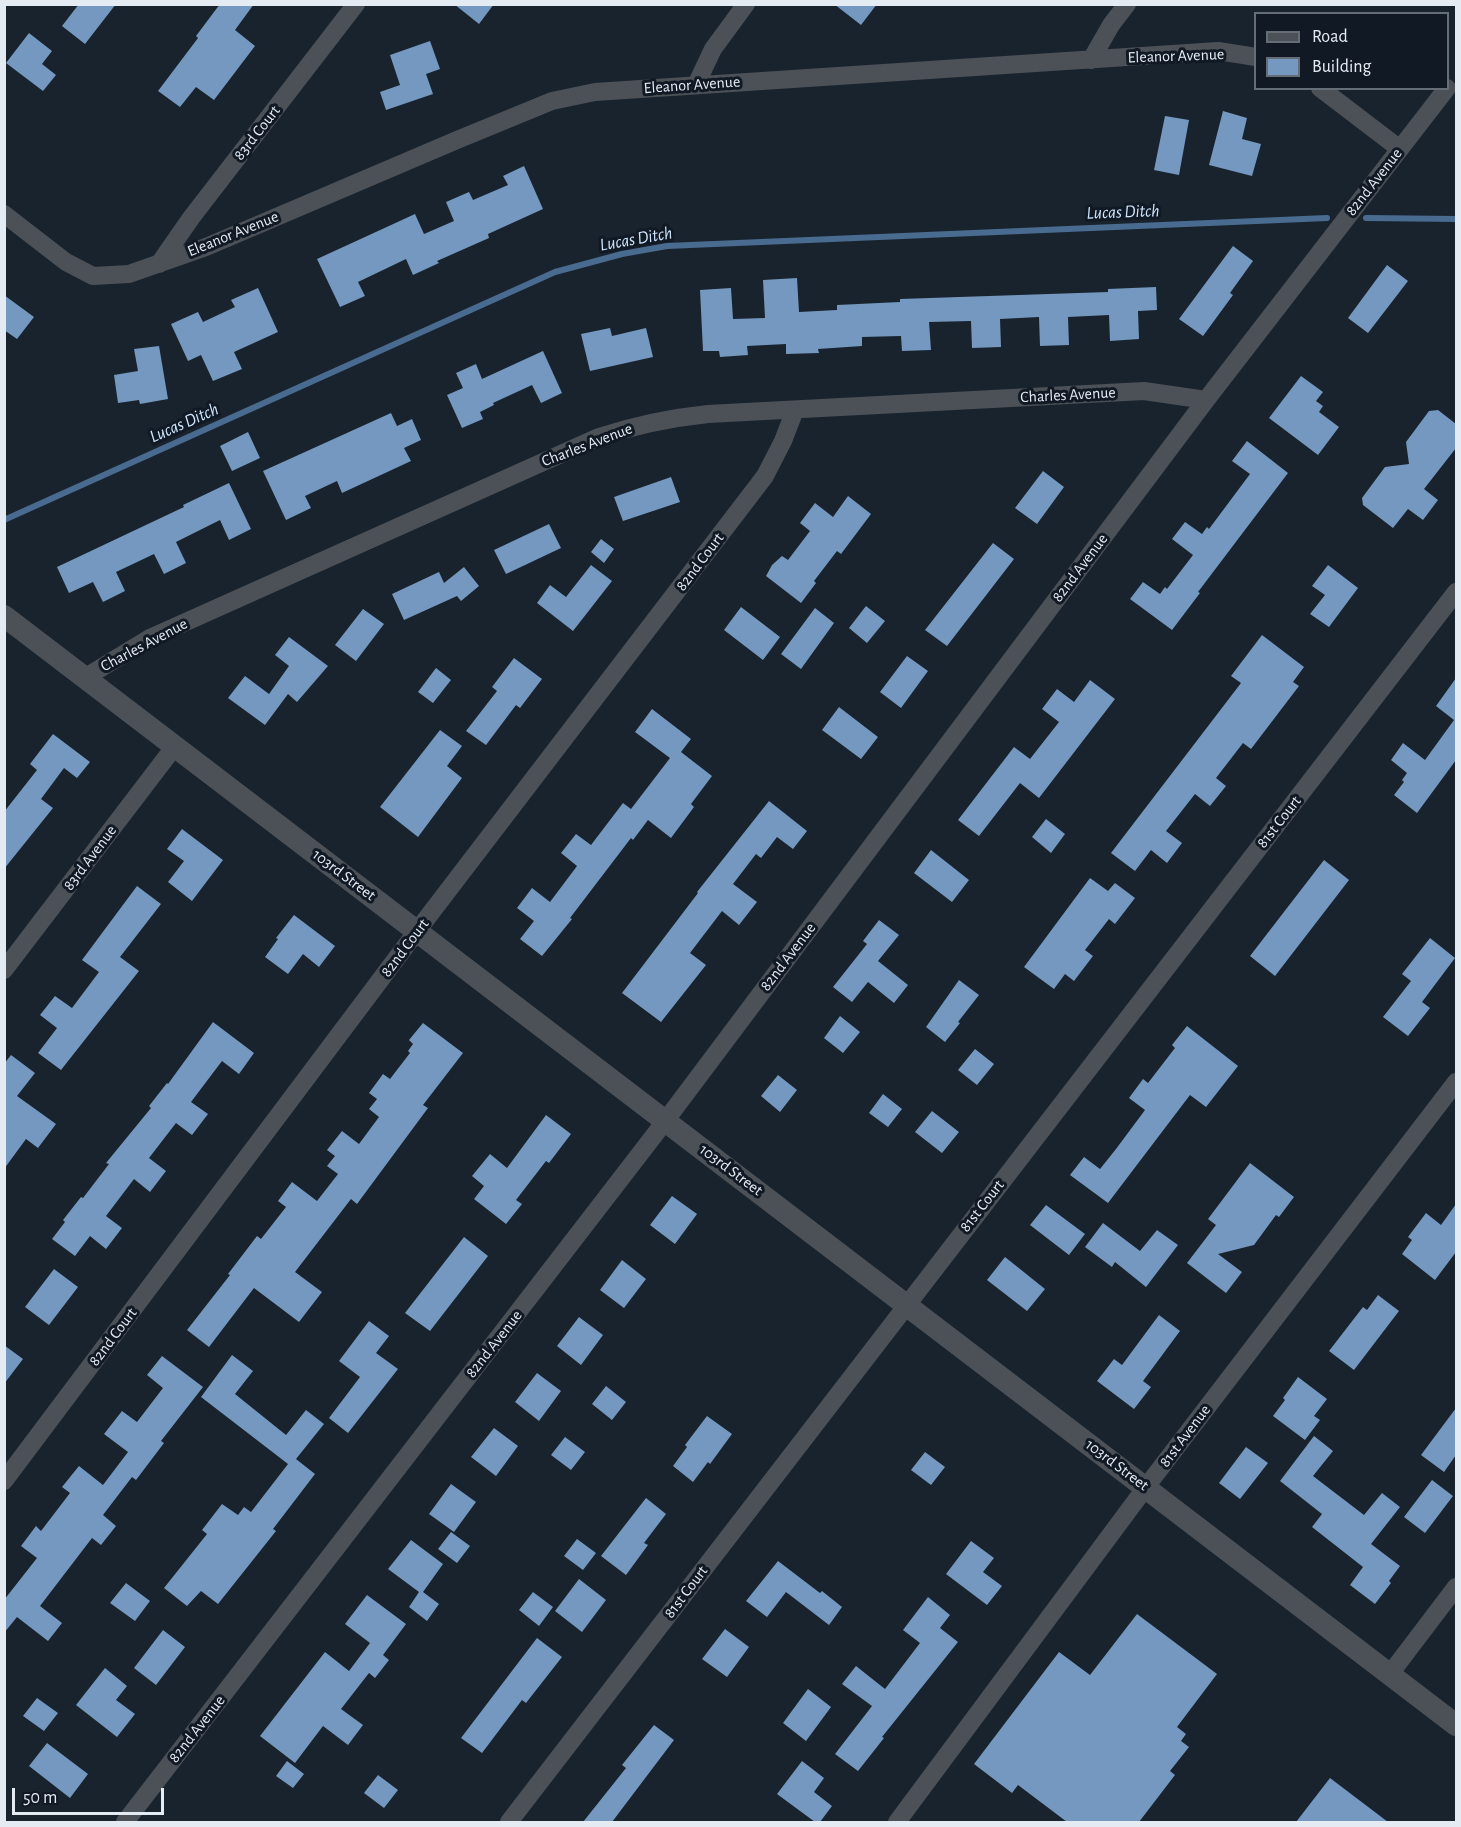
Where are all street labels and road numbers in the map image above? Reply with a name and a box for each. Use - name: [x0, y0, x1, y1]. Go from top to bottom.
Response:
- street label: Eleanor Avenue: [1127, 45, 1225, 67]
- street label: Eleanor Avenue: [643, 72, 741, 98]
- street label: 83rd Court: [230, 102, 284, 164]
- street label: 82nd Avenue: [1342, 144, 1406, 220]
- street label: Eleanor Avenue: [185, 207, 281, 261]
- street label: Charles Avenue: [1020, 383, 1116, 407]
- street label: Charles Avenue: [539, 419, 635, 471]
- street label: 82nd Court: [672, 529, 728, 595]
- street label: 82nd Avenue: [1048, 530, 1112, 606]
- street label: Charles Avenue: [97, 614, 191, 676]
- street label: 81st Court: [1253, 792, 1305, 852]
- street label: 83rd Avenue: [59, 822, 121, 894]
- street label: 103rd Street: [309, 845, 379, 905]
- street label: 82nd Court: [377, 915, 433, 981]
- street label: 82nd Avenue: [756, 919, 820, 995]
- street label: 103rd Street: [696, 1140, 766, 1200]
- street label: 81st Court: [956, 1176, 1008, 1236]
- street label: 82nd Court: [85, 1304, 141, 1370]
- street label: 82nd Avenue: [462, 1306, 526, 1382]
- street label: 81st Avenue: [1155, 1401, 1215, 1471]
- street label: 103rd Street: [1082, 1435, 1152, 1495]
- street label: 81st Court: [660, 1562, 712, 1622]
- street label: 82nd Avenue: [165, 1691, 229, 1767]

